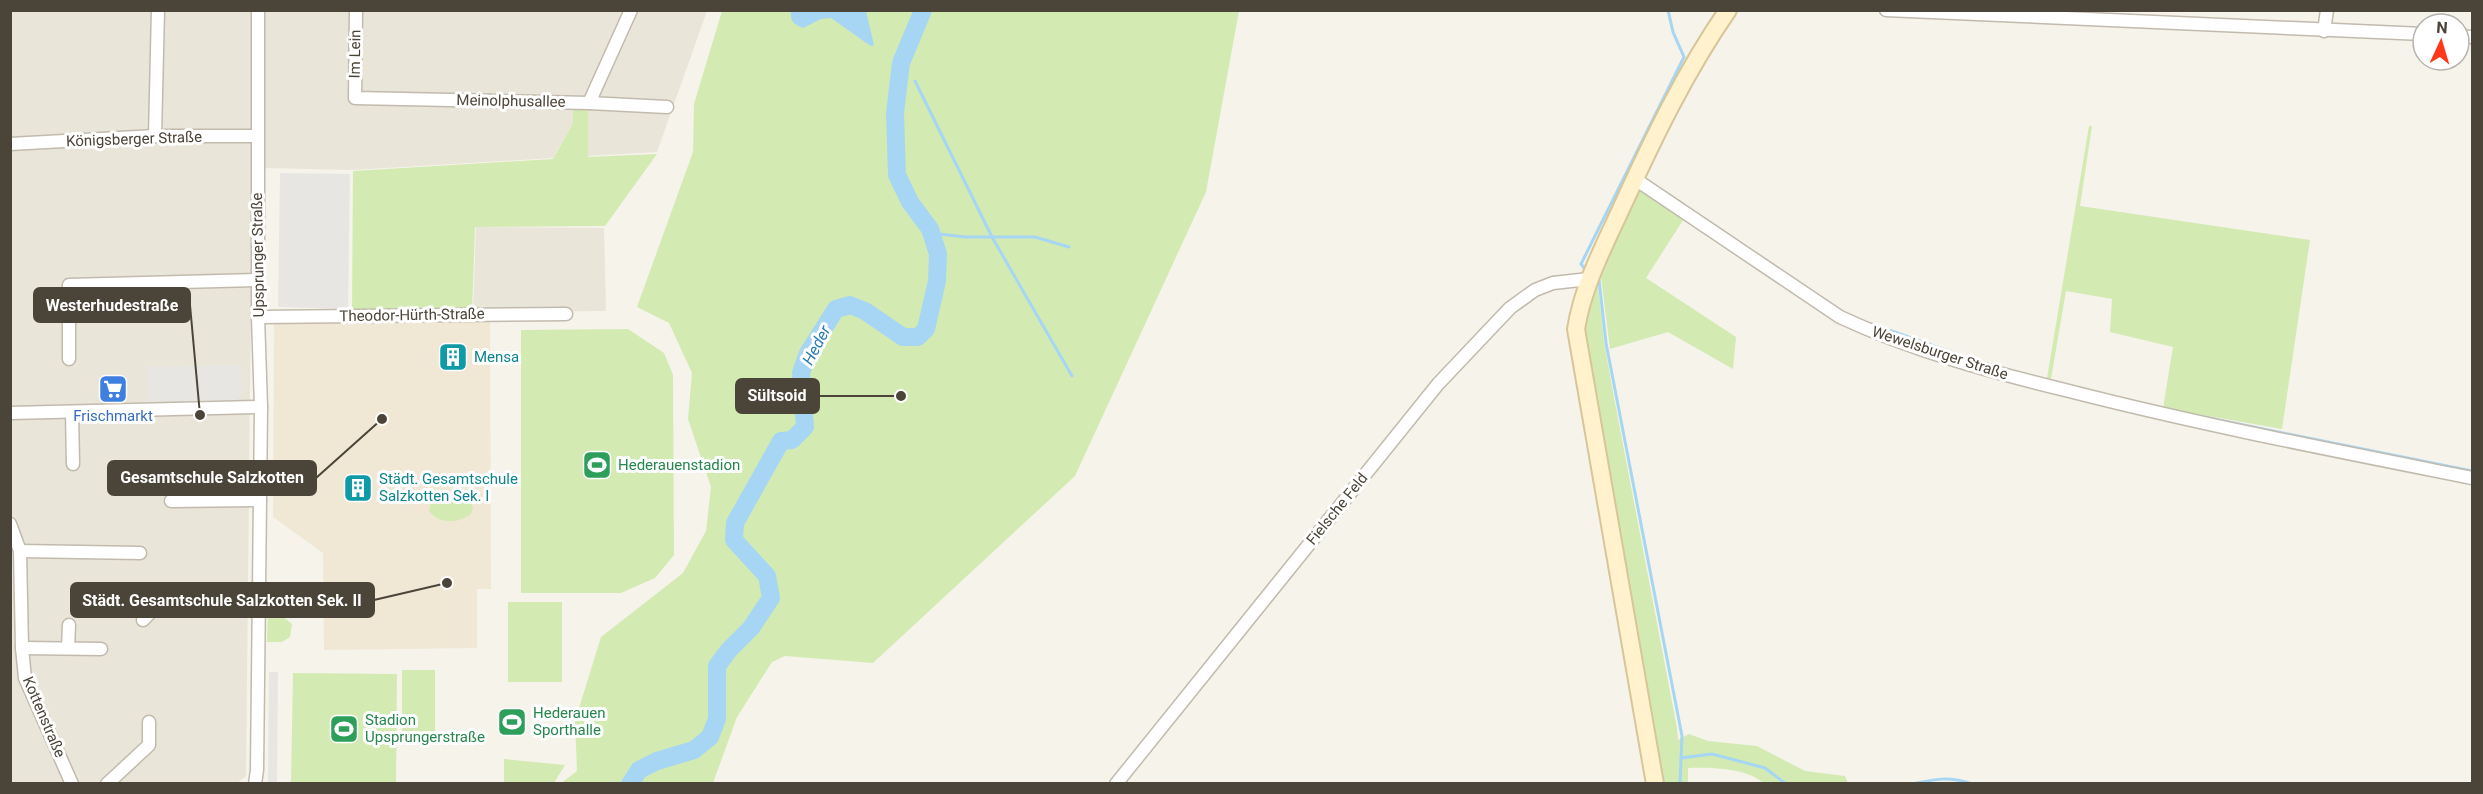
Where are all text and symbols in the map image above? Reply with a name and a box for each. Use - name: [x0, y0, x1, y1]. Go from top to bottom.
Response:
- north arrow: [2411, 12, 2471, 72]
- text: N: [2436, 18, 2448, 37]
- street label: Im Lein: [346, 29, 364, 79]
- street label: Meinolphusallee: [456, 91, 566, 111]
- street label: Königsberger Straße: [66, 128, 202, 150]
- street label: Upsprunger Straße: [248, 192, 268, 318]
- callout: Westerhudestraße: [34, 288, 190, 322]
- text: Westerhudestraße: [46, 296, 179, 315]
- street label: Theodor-Hürth-Straße: [339, 305, 485, 325]
- water label: Heder: [798, 322, 835, 368]
- street label: Wewelsburger Straße: [1870, 322, 2010, 384]
- building icon: Mensa: [437, 341, 469, 373]
- place label: Mensa: [474, 348, 519, 366]
- supermarket icon: Frischmarkt: [97, 373, 129, 405]
- callout: Sültsoid: [736, 379, 819, 413]
- text: Sültsoid: [748, 386, 806, 405]
- place label: Frischmarkt: [73, 407, 153, 425]
- sports icon: Hederauenstadion: [581, 449, 613, 481]
- place label: Hederauenstadion: [618, 456, 740, 474]
- callout: Gesamtschule Salzkotten: [108, 461, 316, 495]
- text: Gesamtschule Salzkotten: [120, 468, 304, 487]
- street label: Fielsche Feld: [1303, 469, 1371, 549]
- place label: Städt. Gesamtschule Salzkotten Sek. I: [379, 470, 518, 505]
- building icon: Städt. Gesamtschule Salzkotten Sek. I: [342, 472, 374, 504]
- callout: Städt. Gesamtschule Salzkotten Sek. II: [71, 583, 374, 617]
- text: Städt. Gesamtschule Salzkotten Sek. II: [82, 591, 362, 610]
- street label: Kottenstraße: [19, 674, 69, 760]
- place label: Hederauen Sporthalle: [533, 704, 606, 739]
- sports icon: Hederauen Sporthalle: [496, 706, 528, 738]
- place label: Stadion Upsprungerstraße: [365, 711, 485, 746]
- sports icon: Stadion Upsprungerstraße: [328, 713, 360, 745]

